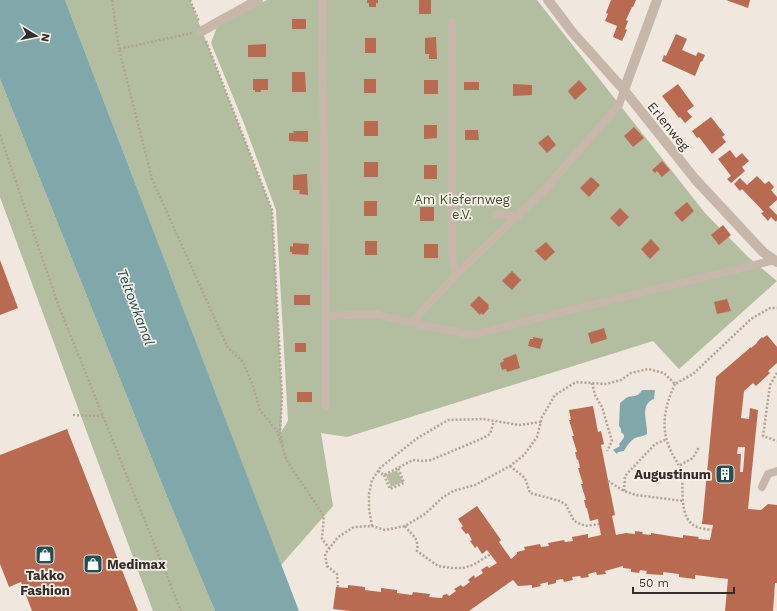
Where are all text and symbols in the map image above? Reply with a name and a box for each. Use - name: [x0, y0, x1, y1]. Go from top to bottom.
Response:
- north arrow: [16, 16, 56, 56]
- text: N: [38, 33, 52, 43]
- street label: Erlenweg: [644, 99, 693, 154]
- park label: Am Kiefernweg e.V.: [414, 192, 510, 222]
- water label: Teltowkanal: [114, 266, 158, 348]
- building icon: Augustinum: [714, 463, 736, 485]
- place label: Augustinum: [634, 467, 711, 482]
- shop icon: Takko Fashion: [34, 544, 56, 566]
- shop icon: Medimax: [82, 553, 104, 575]
- place label: Medimax: [107, 557, 166, 572]
- place label: Takko Fashion: [20, 568, 70, 598]
- scale bar: [633, 569, 734, 595]
- text: 50 m: [639, 576, 669, 590]

